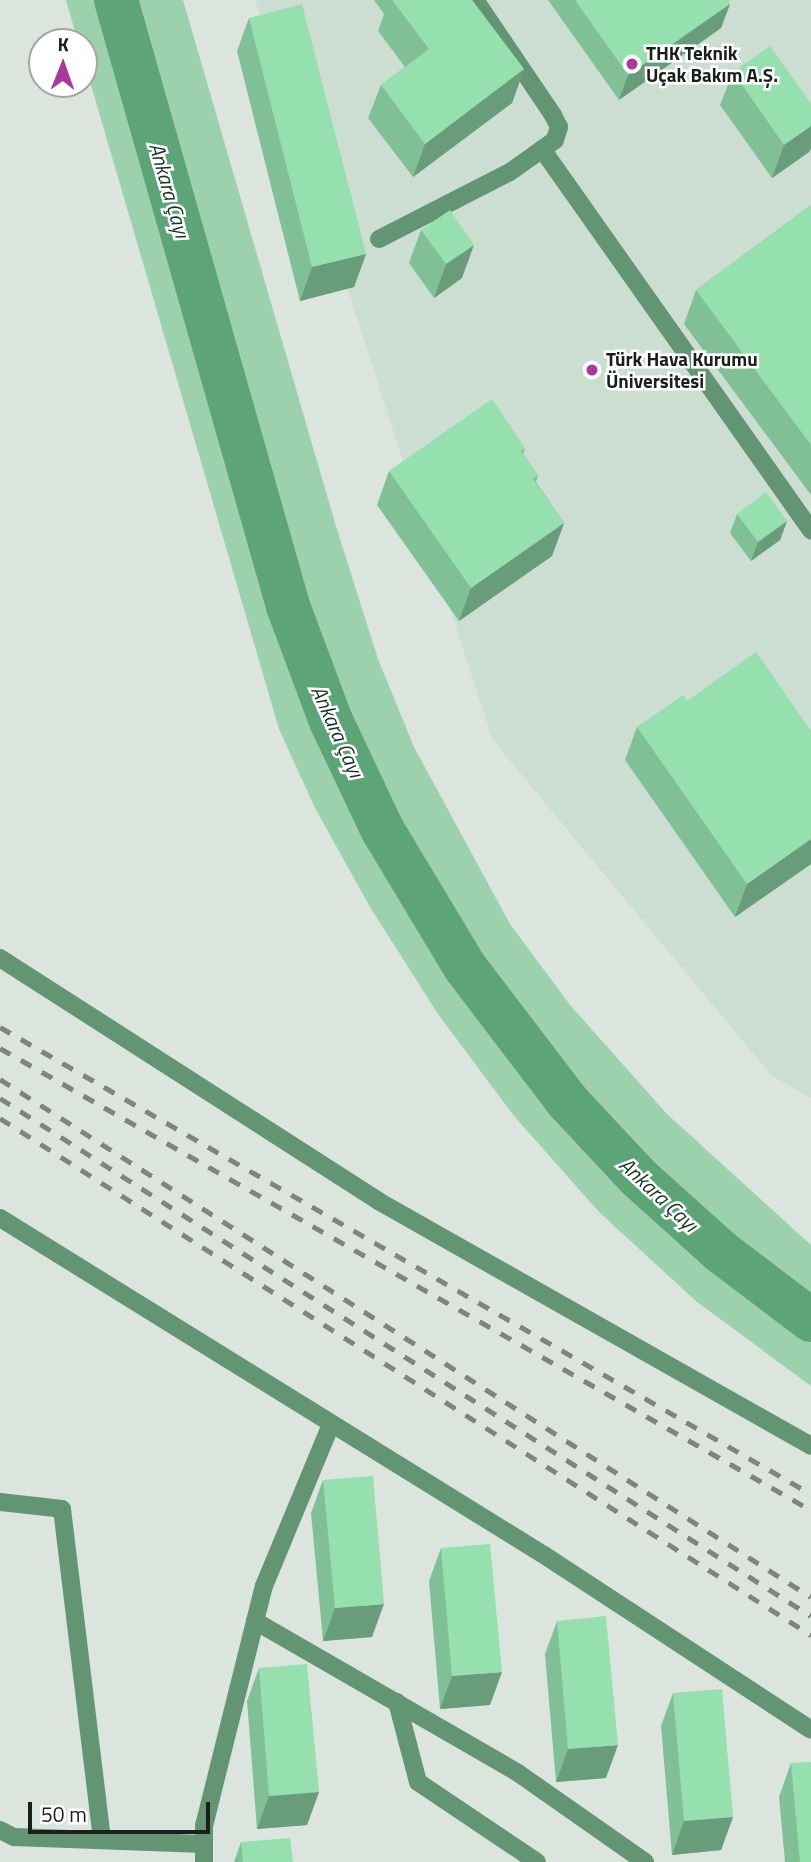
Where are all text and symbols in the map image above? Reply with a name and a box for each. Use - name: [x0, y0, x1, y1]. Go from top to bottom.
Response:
- north arrow: [28, 28, 98, 98]
- text: K: [57, 29, 69, 58]
- place label: THK Teknik Uçak Bakım A.Ş.: [646, 42, 778, 86]
- marker: THK Teknik Uçak Bakım A.Ş.: [624, 56, 640, 72]
- water label: Ankara Çayı: [144, 139, 196, 241]
- place label: Türk Hava Kurumu Üniversitesi: [606, 348, 758, 392]
- marker: Türk Hava Kurumu Üniversitesi: [584, 362, 600, 378]
- water label: Ankara Çayı: [307, 681, 369, 781]
- water label: Ankara Çayı: [615, 1151, 703, 1237]
- scale bar: [32, 1788, 214, 1832]
- text: 50 m: [41, 1798, 87, 1830]

